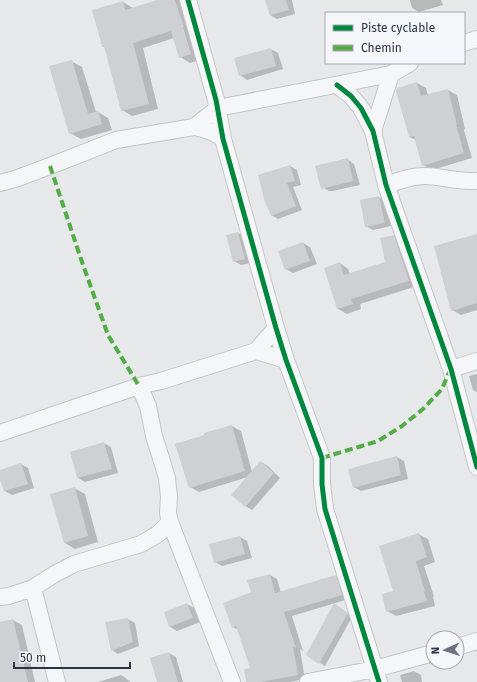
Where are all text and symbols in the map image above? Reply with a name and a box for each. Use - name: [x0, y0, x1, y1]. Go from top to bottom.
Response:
- legend: [325, 12, 465, 64]
- text: Piste cyclable: [361, 21, 435, 35]
- text: Chemin: [361, 41, 402, 55]
- north arrow: [425, 630, 465, 670]
- scale bar: [14, 644, 130, 670]
- text: N: [429, 647, 442, 654]
- text: 50 m: [20, 651, 46, 665]

